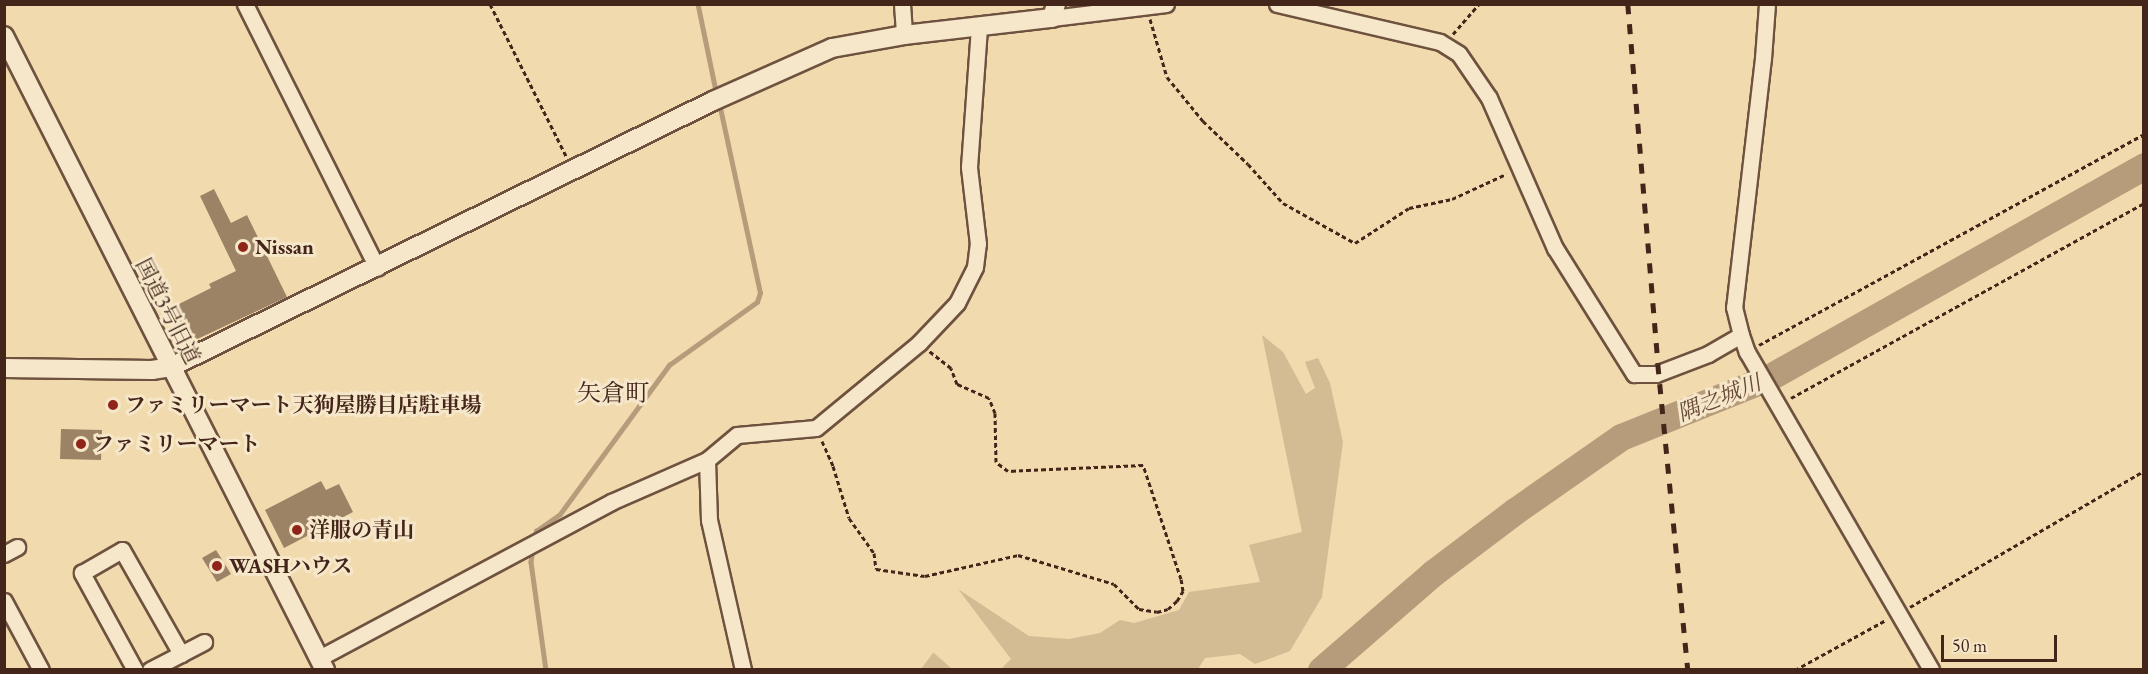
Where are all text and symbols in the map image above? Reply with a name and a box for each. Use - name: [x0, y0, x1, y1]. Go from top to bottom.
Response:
- place label: Nissan: [255, 234, 314, 260]
- marker: Nissan: [236, 240, 250, 254]
- street label: 国道3号旧道: [131, 254, 205, 368]
- water label: 隅之城川: [1673, 369, 1765, 427]
- district label: 矢倉町: [577, 379, 649, 407]
- place label: ファミリーマート天狗屋勝目店駐車場: [125, 392, 482, 418]
- marker: ファミリーマート天狗屋勝目店駐車場: [106, 398, 120, 412]
- place label: ファミリーマート: [93, 431, 261, 457]
- marker: ファミリーマート: [74, 437, 88, 451]
- place label: 洋服の青山: [309, 517, 414, 543]
- marker: 洋服の青山: [290, 523, 304, 537]
- place label: WASHハウス: [229, 553, 353, 579]
- marker: WASHハウス: [210, 559, 224, 573]
- scale bar: [1944, 623, 2060, 661]
- text: 50 m: [1952, 634, 1987, 657]

